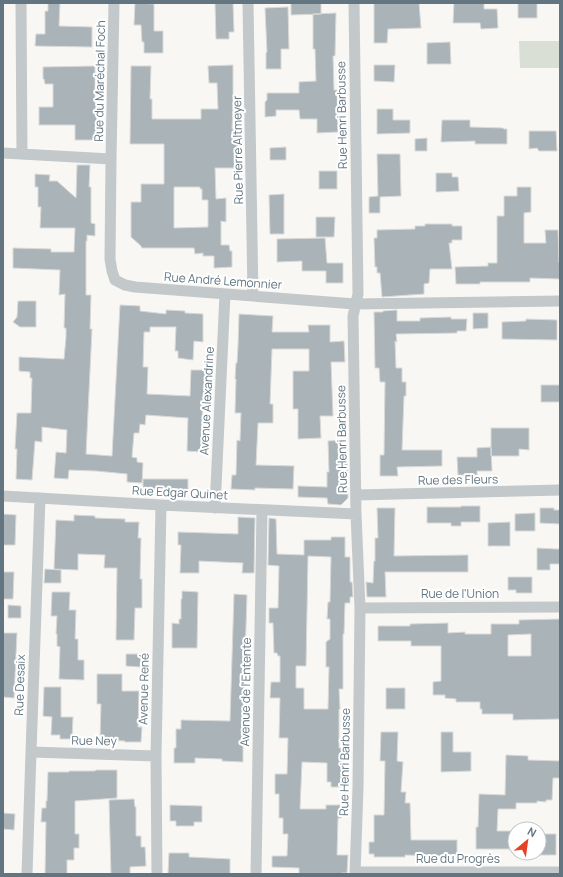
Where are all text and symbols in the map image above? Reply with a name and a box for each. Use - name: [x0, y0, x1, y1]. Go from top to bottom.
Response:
- street label: Rue du Maréchal Foch: [90, 20, 109, 142]
- street label: Rue Henri Barbusse: [332, 61, 351, 169]
- street label: Rue Pierre Altmeyer: [228, 95, 247, 205]
- street label: Rue André Lemonnier: [163, 268, 283, 293]
- street label: Avenue Alexandrine: [195, 346, 218, 456]
- street label: Rue Henri Barbusse: [332, 385, 351, 493]
- street label: Rue des Fleurs: [418, 470, 498, 489]
- street label: Rue Edgar Quinet: [132, 481, 229, 504]
- street label: Rue de l'Union: [421, 585, 499, 602]
- street label: Avenue de l'Entente: [236, 637, 255, 747]
- street label: Rue Desaix: [10, 653, 29, 716]
- street label: Avenue René: [134, 653, 153, 725]
- street label: Rue Henri Barbusse: [335, 708, 354, 816]
- street label: Rue Ney: [71, 732, 118, 749]
- north arrow: [507, 821, 547, 861]
- text: N: [525, 823, 539, 840]
- street label: Rue du Progrès: [416, 850, 500, 867]

